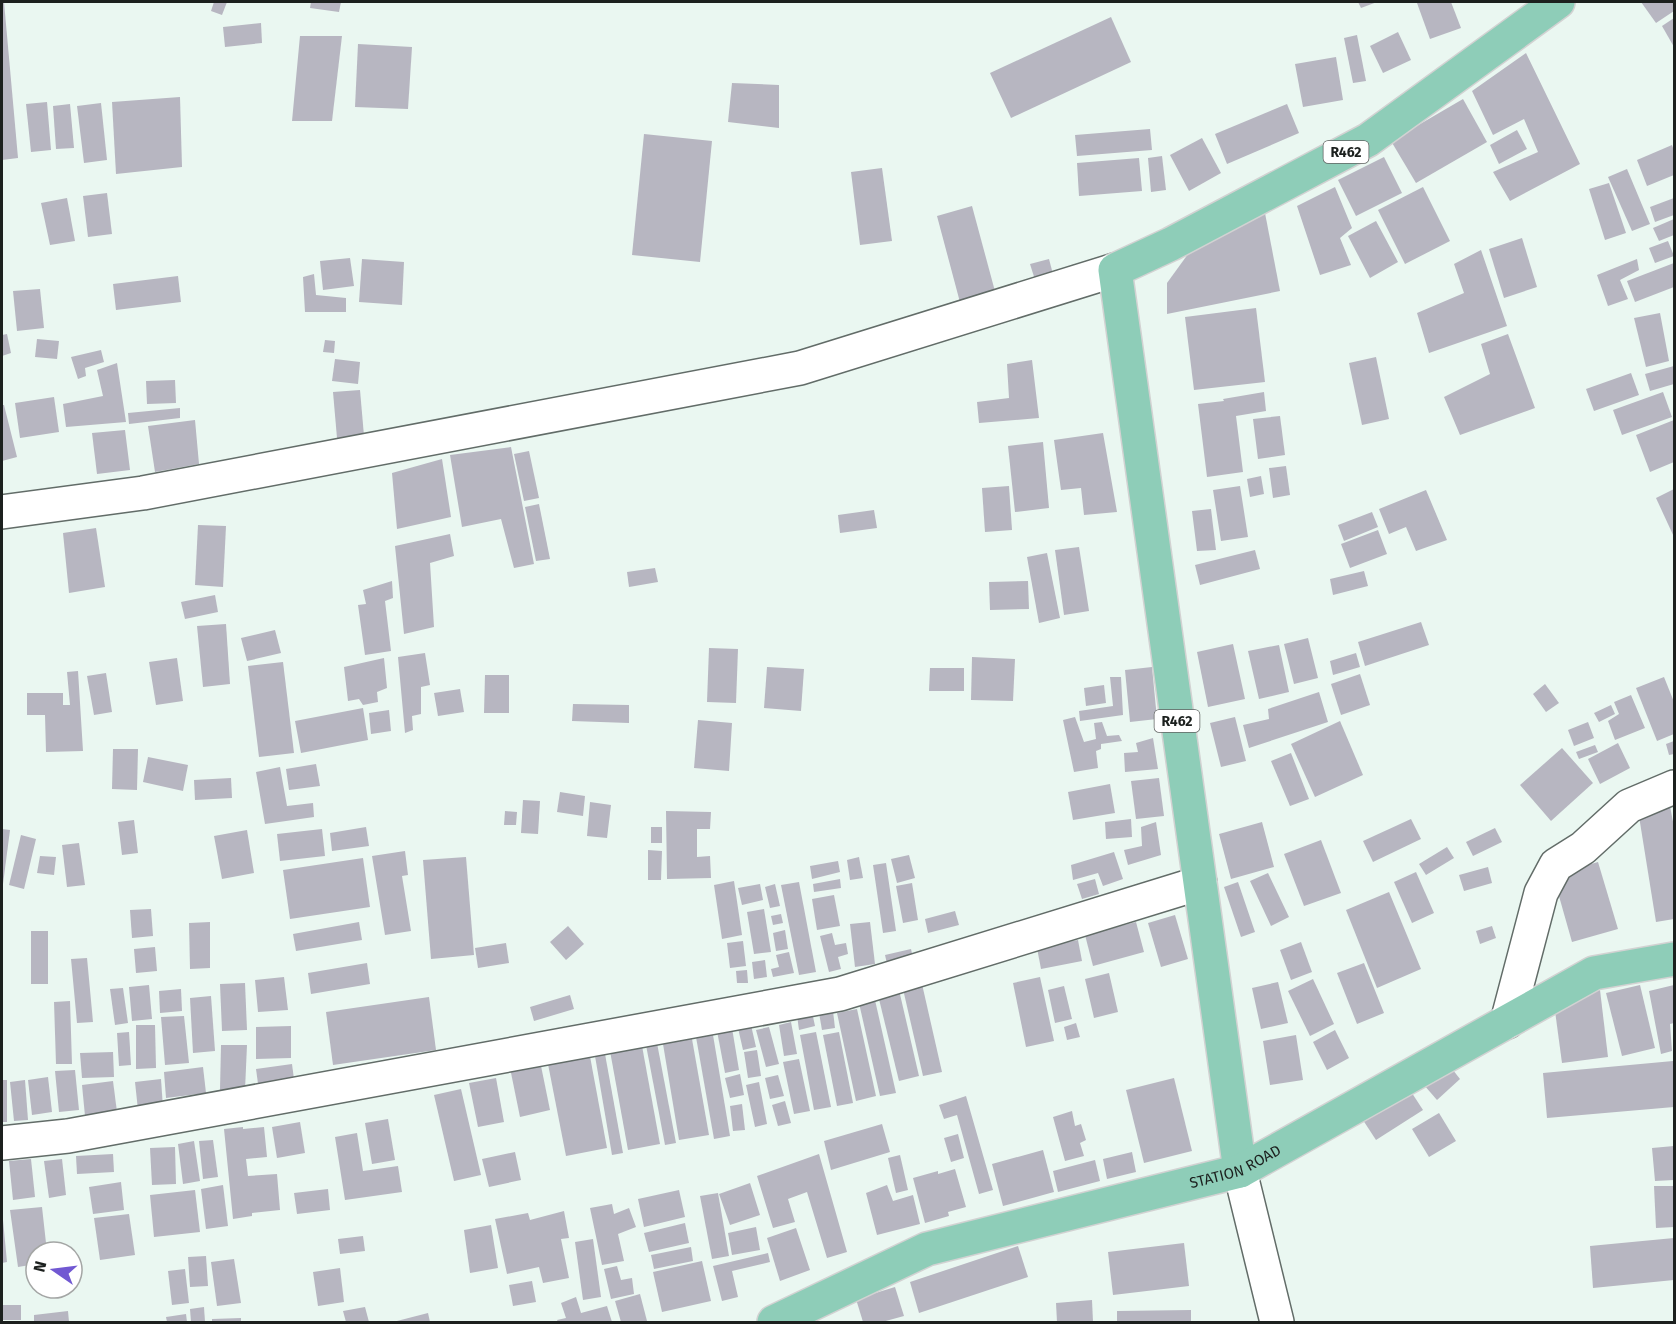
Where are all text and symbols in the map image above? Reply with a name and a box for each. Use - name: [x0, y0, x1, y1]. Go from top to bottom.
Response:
- road number: R462: [1324, 141, 1368, 163]
- road number: R462: [1154, 710, 1200, 732]
- street label: STATION ROAD: [1188, 1141, 1284, 1192]
- north arrow: [24, 1240, 84, 1300]
- text: N: [29, 1259, 50, 1274]

